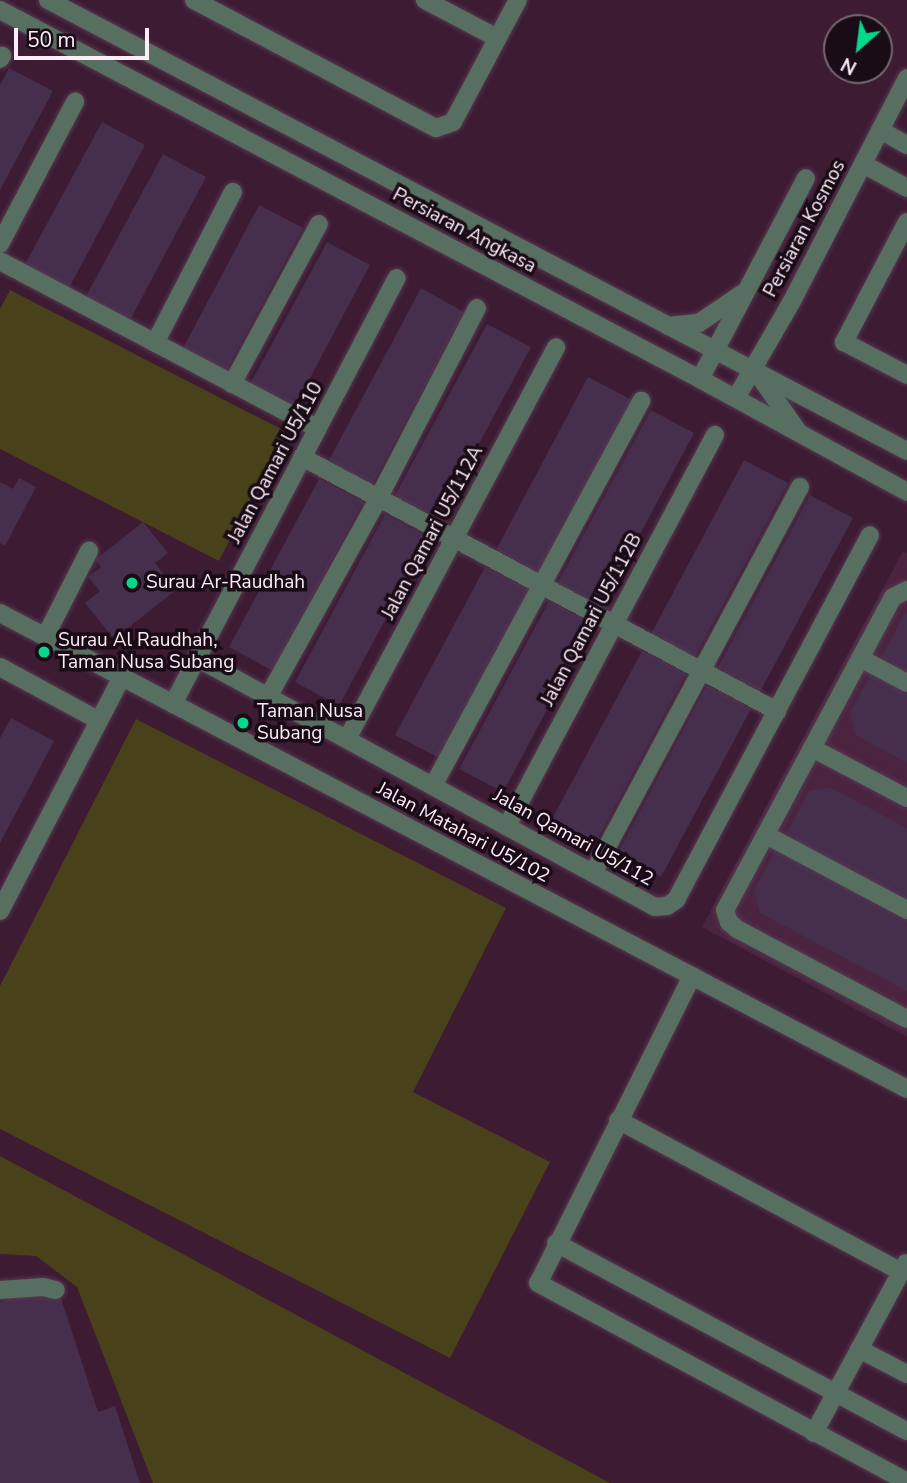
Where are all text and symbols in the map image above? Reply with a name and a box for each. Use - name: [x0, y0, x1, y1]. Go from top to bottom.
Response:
- scale bar: [18, 14, 152, 58]
- north arrow: [823, 14, 893, 84]
- text: 50 m: [27, 26, 76, 54]
- text: N: [837, 51, 861, 81]
- street label: Persiaran Kosmos: [759, 157, 851, 301]
- street label: Persiaran Angkasa: [388, 184, 540, 278]
- street label: Jalan Qamari U5/110: [224, 378, 328, 548]
- street label: Jalan Qamari U5/112A: [378, 442, 488, 624]
- street label: Jalan Qamari U5/112B: [537, 530, 647, 710]
- place label: Surau Ar-Raudhah: [146, 572, 305, 594]
- marker: Surau Ar-Raudhah: [124, 575, 140, 591]
- place label: Surau Al Raudhah, Taman Nusa Subang: [58, 630, 234, 674]
- marker: Surau Al Raudhah, Taman Nusa Subang: [36, 644, 52, 660]
- place label: Taman Nusa Subang: [257, 701, 363, 745]
- marker: Taman Nusa Subang: [235, 715, 251, 731]
- street label: Jalan Matahari U5/102: [373, 778, 553, 888]
- street label: Jalan Qamari U5/112: [489, 785, 657, 891]

